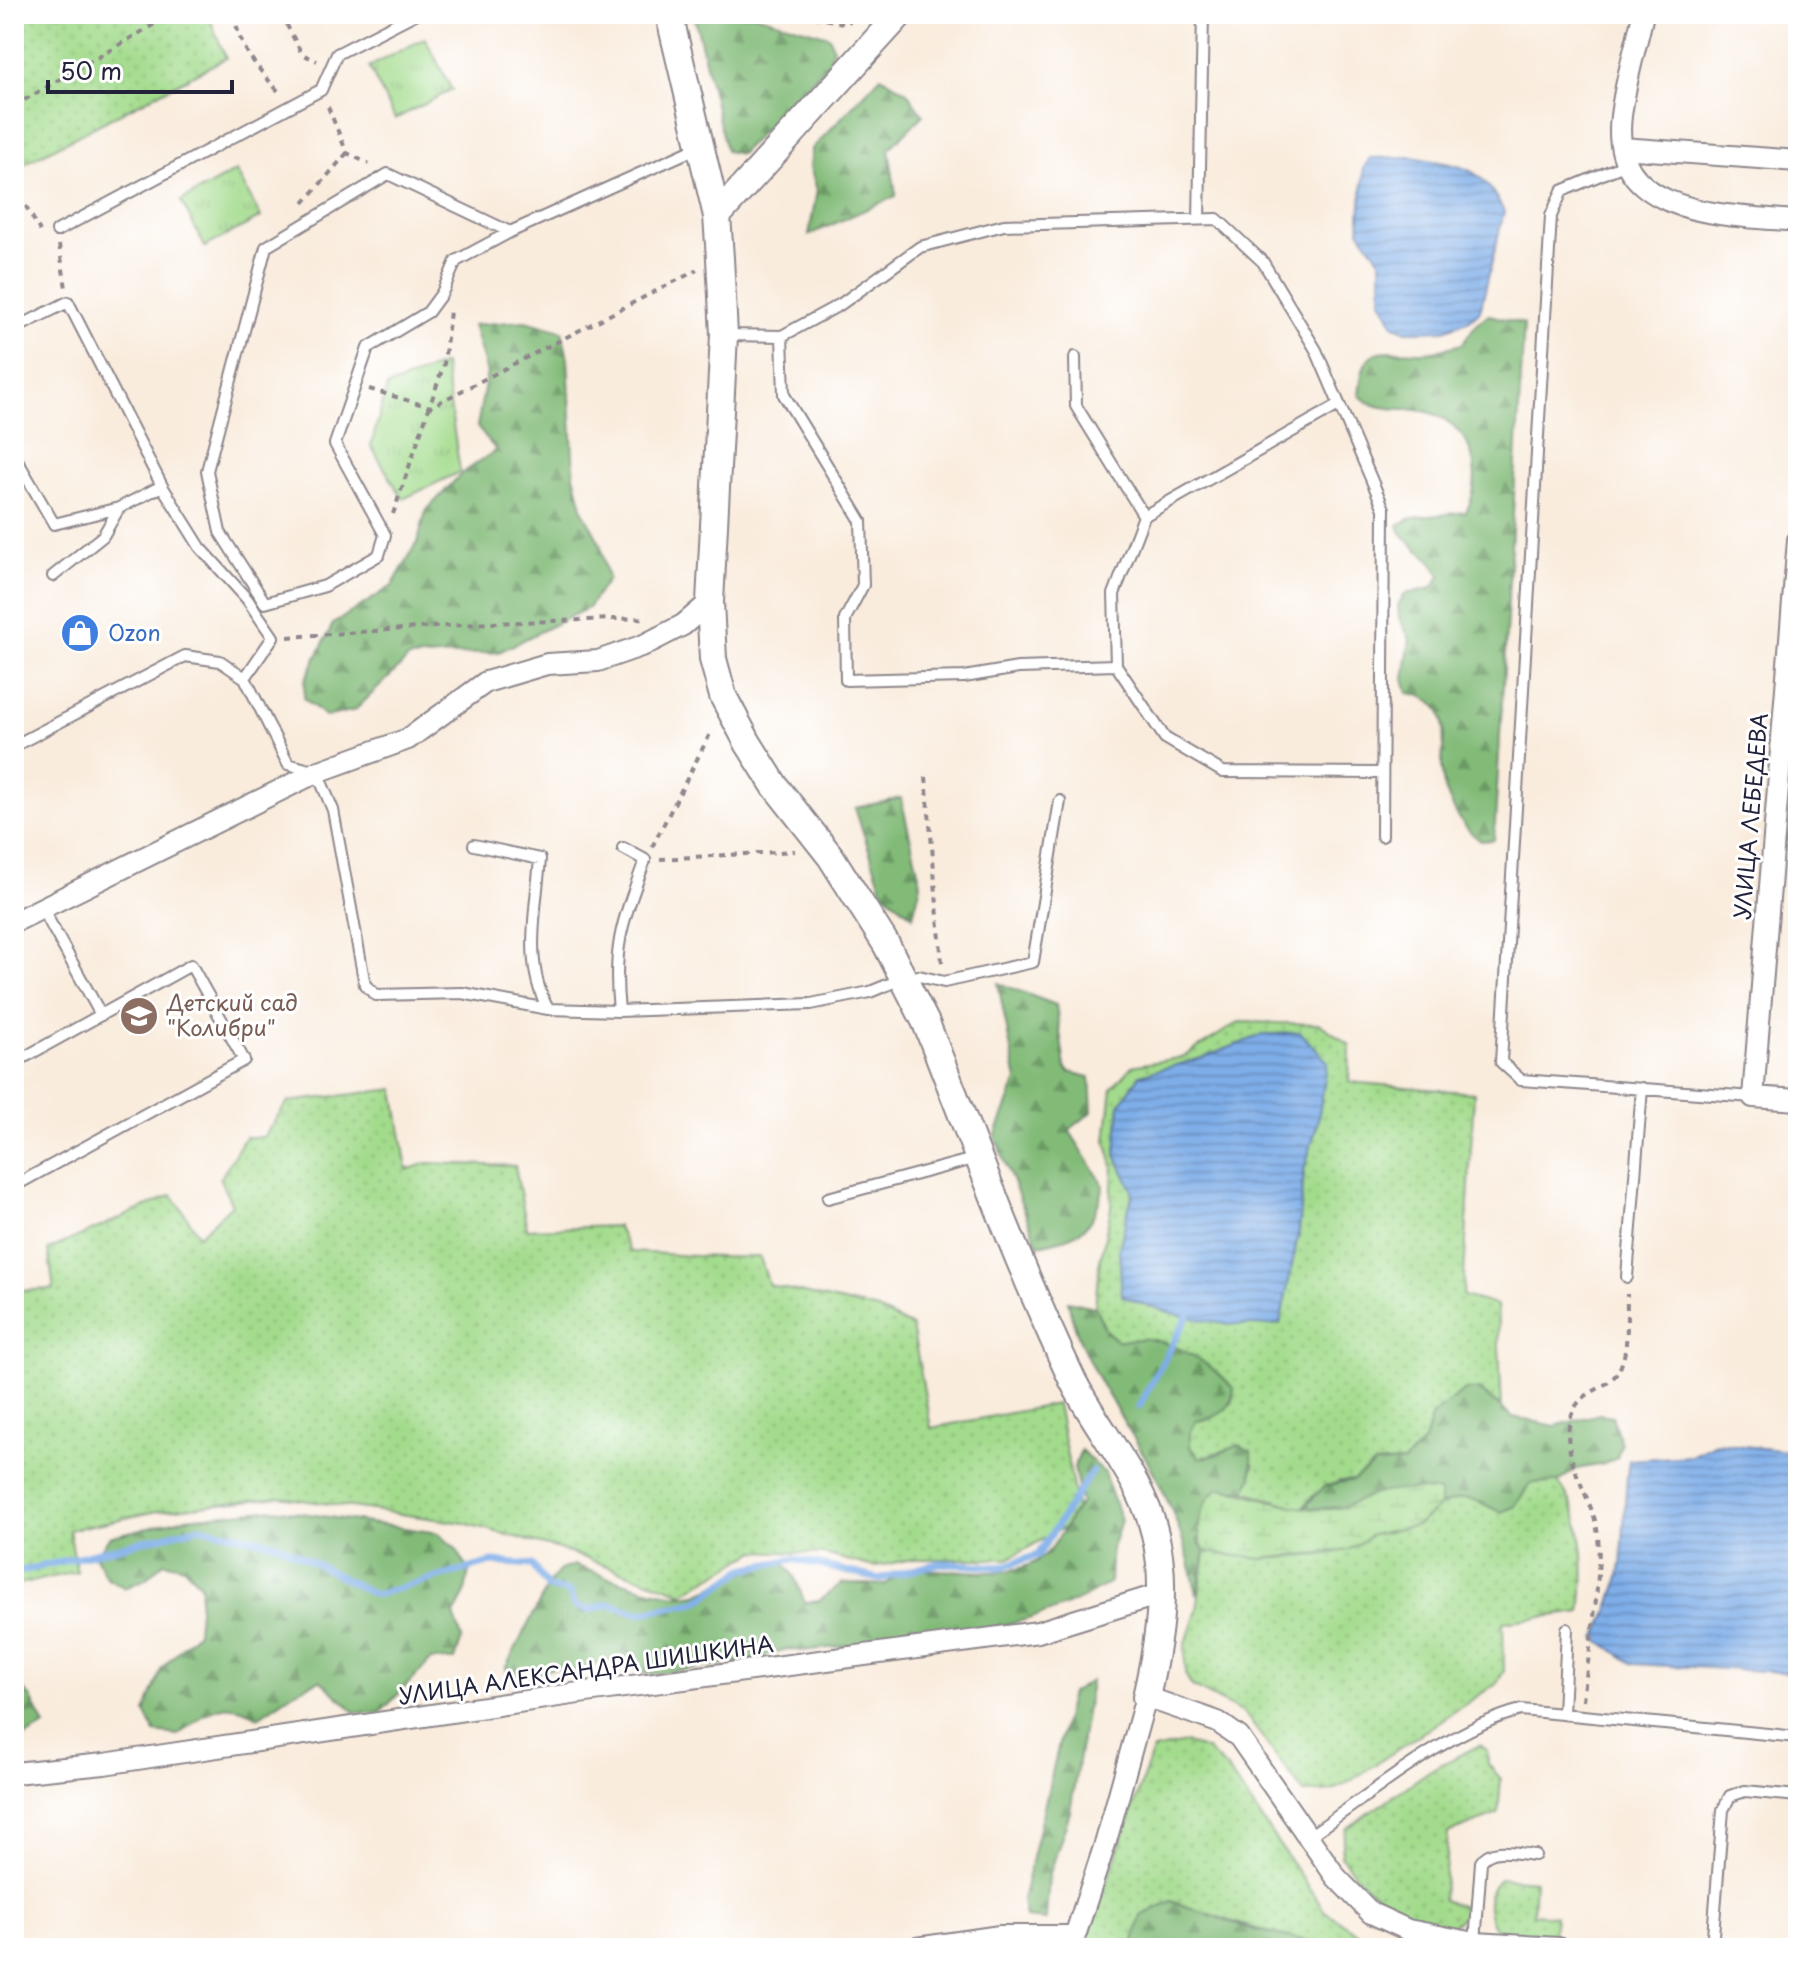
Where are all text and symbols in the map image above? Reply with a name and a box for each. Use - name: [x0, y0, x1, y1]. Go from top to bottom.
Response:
- scale bar: [48, 44, 232, 94]
- text: 50 m: [60, 52, 122, 88]
- shop icon: Ozon: [59, 612, 101, 654]
- place label: Ozon: [108, 615, 161, 648]
- street label: УЛИЦА ЛЕБЕДЕВА: [1724, 711, 1775, 921]
- place label: Детский сад "Колибри": [166, 985, 298, 1043]
- school or university icon: Детский сад "Колибри": [118, 995, 160, 1037]
- street label: УЛИЦА АЛЕКСАНДРА ШИШКИНА: [396, 1626, 776, 1711]

